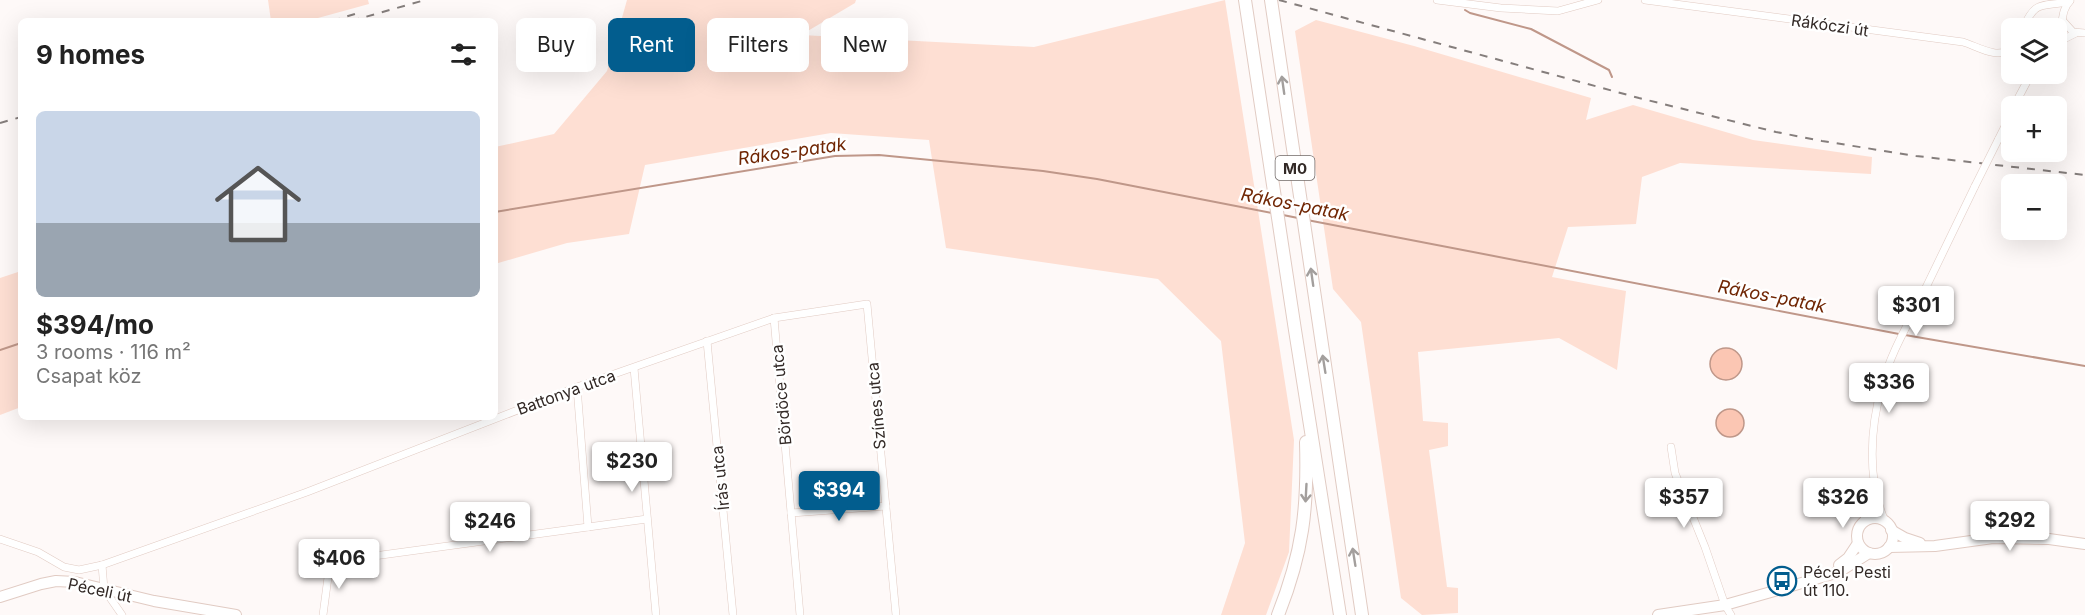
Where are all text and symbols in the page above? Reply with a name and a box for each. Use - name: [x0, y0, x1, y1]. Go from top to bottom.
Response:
- street label: Rákóczi út: [1790, 10, 1870, 40]
- chip: Buy: [516, 18, 596, 72]
- chip: Rent: [608, 18, 695, 72]
- chip: Filters: [707, 18, 809, 72]
- chip: New: [821, 18, 908, 72]
- map controls: [2001, 18, 2067, 240]
- button: layers: [2001, 18, 2067, 84]
- icon: filters: [447, 38, 480, 71]
- text: 9 homes: [36, 39, 145, 70]
- one-way arrow: [1278, 75, 1289, 95]
- button: +: [2001, 96, 2067, 162]
- water label: Rákos-patak: [736, 133, 849, 169]
- icon: home: [204, 150, 312, 258]
- road number: M0: [1276, 156, 1314, 180]
- button: −: [2001, 174, 2067, 240]
- water label: Rákos-patak: [1239, 183, 1352, 225]
- one-way arrow: [1306, 268, 1317, 288]
- water label: Rákos-patak: [1716, 275, 1829, 317]
- pin: $301: [1880, 286, 1952, 337]
- text: $301: [1892, 293, 1940, 317]
- text: $394/mo: [36, 309, 154, 340]
- text: 3 rooms · 116 m²: [36, 340, 191, 364]
- street label: Bördöce utca: [767, 344, 795, 446]
- one-way arrow: [1319, 355, 1330, 375]
- street label: Színes utca: [862, 362, 890, 450]
- pin: $336: [1853, 363, 1925, 414]
- text: Csapat köz: [36, 364, 142, 388]
- street label: Battonya utca: [514, 365, 618, 419]
- text: $336: [1863, 370, 1915, 394]
- pin: $230: [596, 442, 668, 493]
- street label: Írás utca: [707, 445, 733, 511]
- text: $230: [606, 449, 658, 473]
- pin: $394: [803, 471, 875, 522]
- text: $394: [813, 478, 865, 502]
- pin: $357: [1648, 478, 1720, 529]
- pin: $326: [1807, 478, 1879, 529]
- one-way arrow: [1301, 483, 1312, 502]
- text: $357: [1659, 485, 1709, 509]
- text: $326: [1817, 485, 1869, 509]
- pin: $292: [1974, 501, 2046, 552]
- pin: $246: [454, 502, 526, 553]
- text: $292: [1984, 508, 2036, 532]
- text: $246: [464, 509, 516, 533]
- pin: $406: [303, 539, 375, 590]
- text: $406: [312, 546, 366, 570]
- one-way arrow: [1348, 548, 1359, 568]
- place label: Pécel, Pesti út 110.: [1803, 562, 1891, 600]
- bus stop icon: Pécel, Pesti út 110.: [1766, 565, 1798, 597]
- street label: Péceli út: [66, 573, 134, 607]

